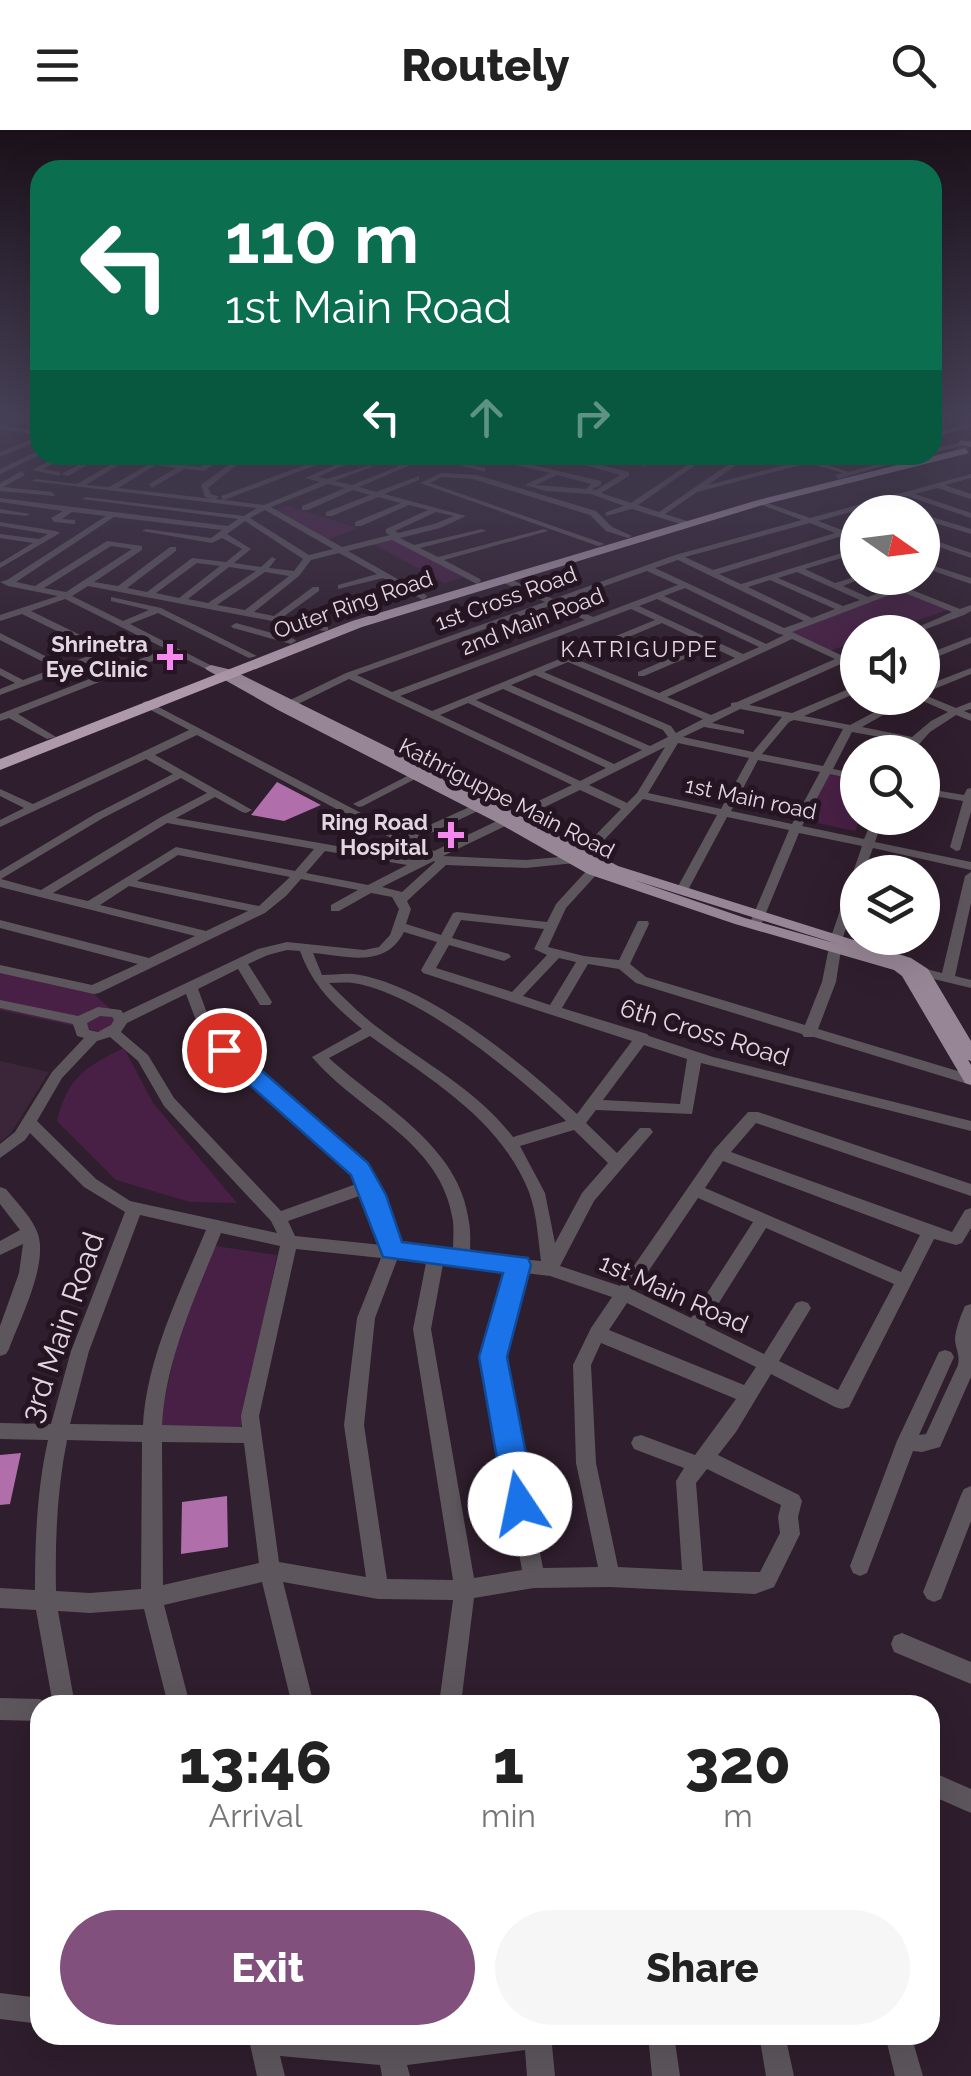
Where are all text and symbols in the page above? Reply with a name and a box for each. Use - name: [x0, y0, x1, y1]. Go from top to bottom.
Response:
- icon: menu: [30, 38, 85, 93]
- icon: search: [886, 38, 941, 93]
- text: Routely: [401, 39, 570, 92]
- text: 110 m: [225, 197, 419, 279]
- icon: left: [60, 200, 190, 330]
- text: 1st Main Road: [225, 281, 512, 334]
- icon: left: [354, 390, 409, 445]
- icon: ahead: [459, 390, 514, 445]
- icon: right: [564, 390, 619, 445]
- north arrow: [840, 495, 940, 595]
- map controls: [840, 495, 940, 955]
- street label: 1st Cross Road: [432, 560, 580, 636]
- street label: Outer Ring Road: [270, 565, 436, 643]
- street label: 2nd Main Road: [457, 582, 607, 660]
- button: sound: [840, 615, 940, 715]
- place label: Shrinetra Eye Clinic: [46, 631, 148, 682]
- district label: KATRIGUPPE: [561, 636, 719, 662]
- marker: Shrinetra Eye Clinic: [157, 644, 183, 670]
- street label: Kathriguppe Main Road: [395, 732, 619, 864]
- button: search: [840, 735, 940, 835]
- street label: 1st Main road: [683, 771, 819, 825]
- place label: Ring Road Hospital: [321, 809, 429, 860]
- marker: Ring Road Hospital: [438, 822, 464, 848]
- button: layers: [840, 855, 940, 955]
- street label: 6th Cross Road: [617, 992, 793, 1072]
- pin: [182, 1008, 267, 1093]
- icon: arrive: [197, 1023, 252, 1078]
- street label: 3rd Main Road: [13, 1227, 111, 1427]
- street label: 1st Main Road: [595, 1247, 753, 1339]
- position arrow: [468, 1452, 572, 1556]
- text: 13:46: [179, 1727, 332, 1797]
- text: 1: [493, 1727, 524, 1797]
- text: 320: [685, 1727, 791, 1797]
- text: Arrival: [209, 1797, 302, 1834]
- text: min: [481, 1797, 536, 1834]
- text: m: [723, 1797, 753, 1834]
- button: Exit: [60, 1910, 475, 2025]
- button: Share: [495, 1910, 910, 2025]

